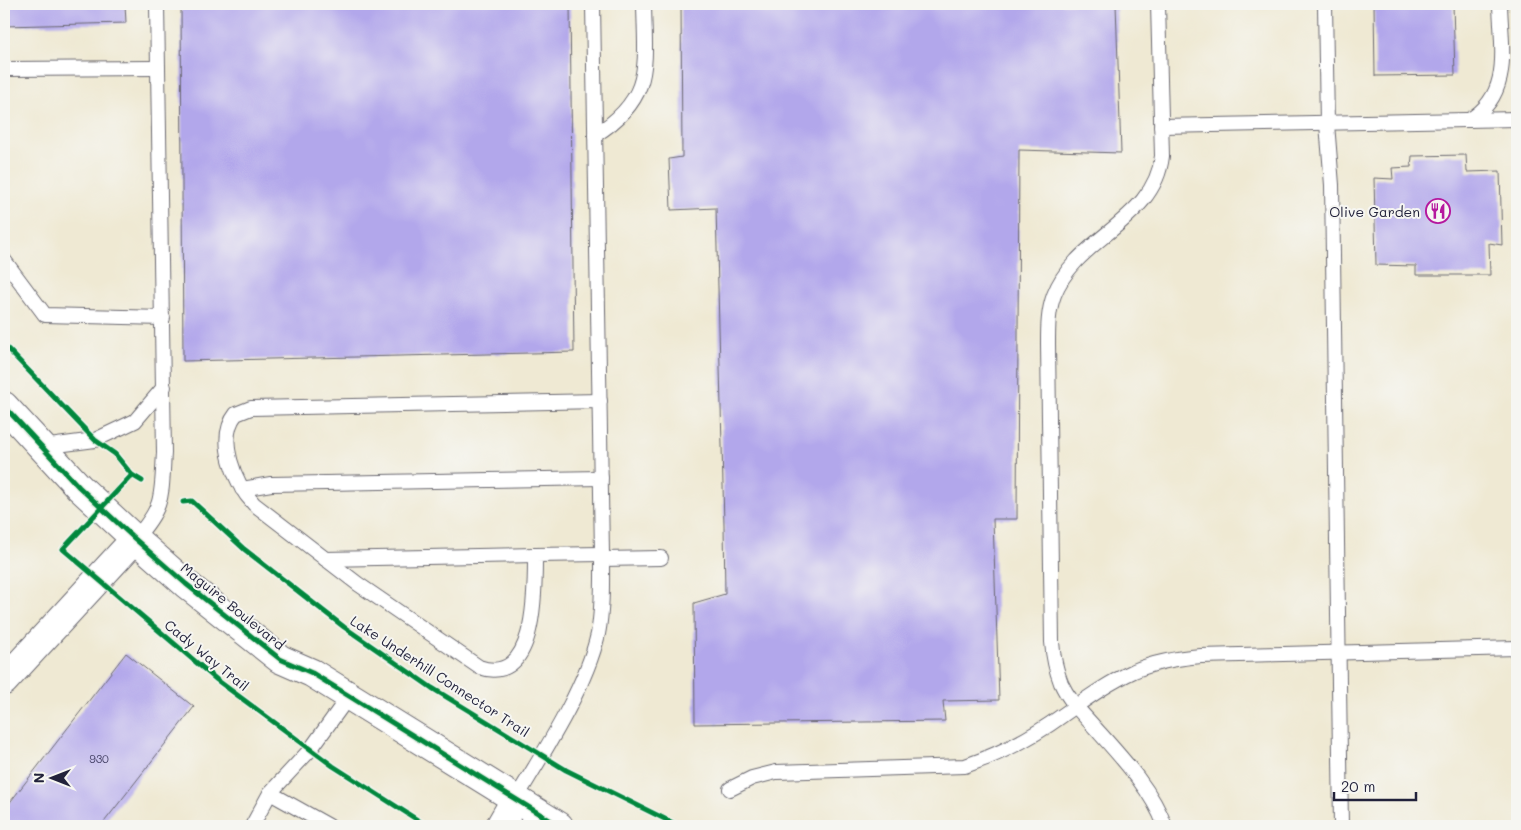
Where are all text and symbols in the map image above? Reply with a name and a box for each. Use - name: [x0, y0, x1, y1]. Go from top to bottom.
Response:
- restaurant icon: Olive Garden: [1425, 198, 1451, 224]
- place label: Olive Garden: [1329, 202, 1420, 221]
- street label: Maguire Boulevard: [177, 558, 289, 654]
- street label: Lake Underhill Connector Trail: [347, 611, 533, 741]
- street label: Cady Way Trail: [161, 615, 253, 695]
- house number: 930: [89, 751, 109, 766]
- north arrow: [28, 752, 78, 802]
- scale bar: [1334, 770, 1416, 802]
- text: N: [29, 773, 48, 783]
- text: 20 m: [1341, 776, 1375, 796]

